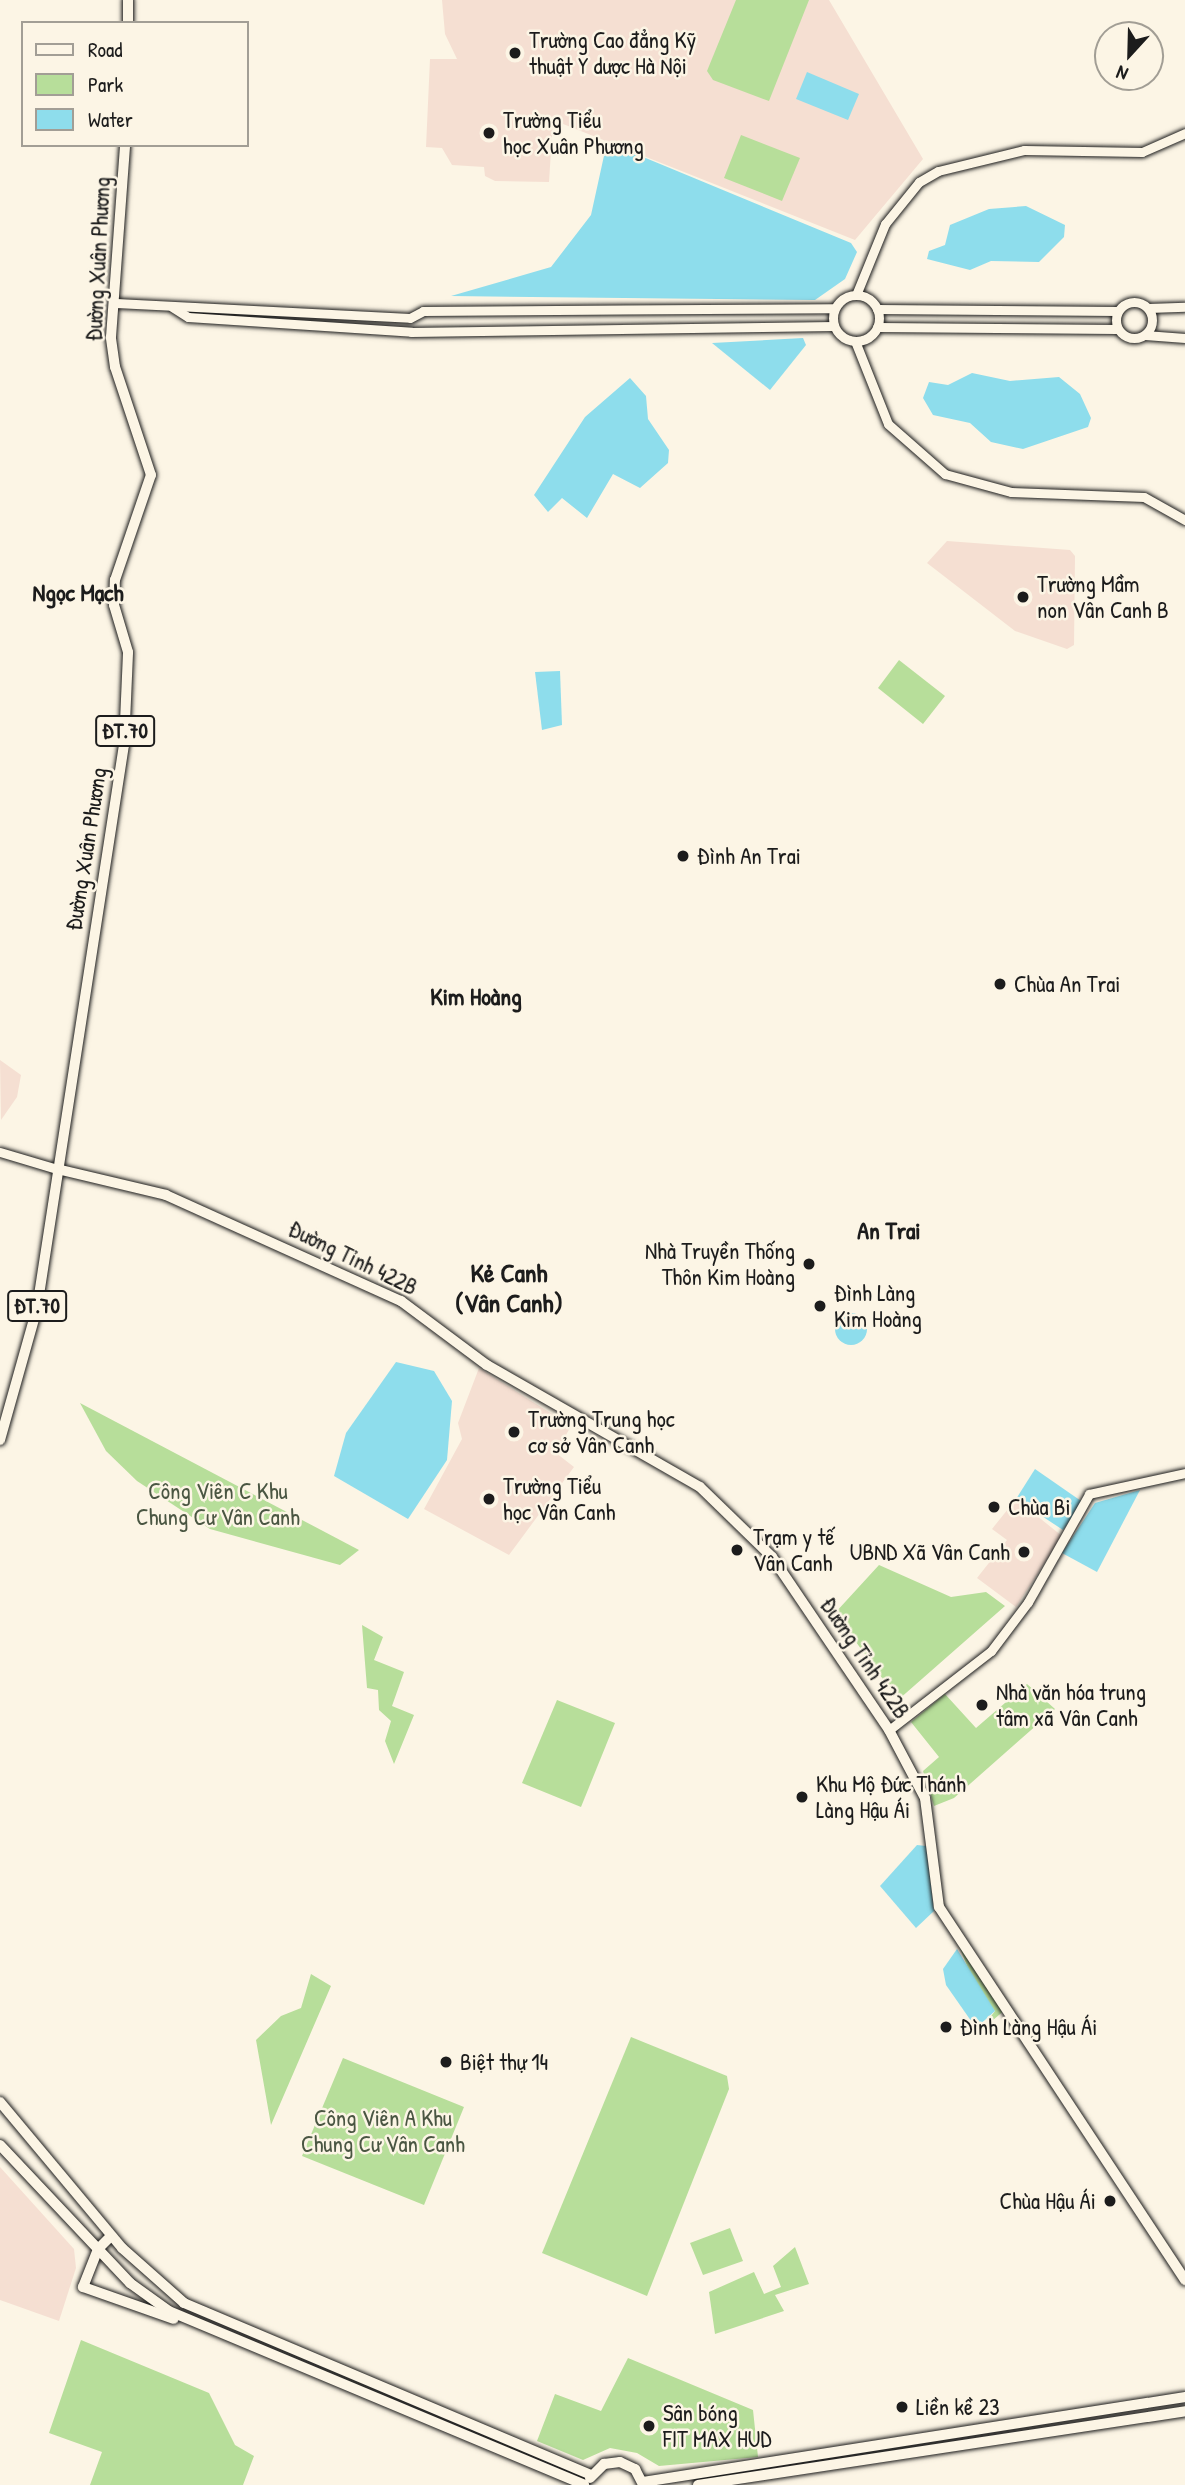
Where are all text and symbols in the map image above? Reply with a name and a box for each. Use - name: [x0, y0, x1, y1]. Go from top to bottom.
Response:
- legend: [21, 21, 248, 147]
- north arrow: [1094, 21, 1164, 91]
- place label: Trường Cao đẳng Kỹ thuật Y dược Hà Nội: [529, 26, 696, 80]
- text: Road: [88, 35, 122, 64]
- marker: Trường Cao đẳng Kỹ thuật Y dược Hà Nội: [507, 45, 523, 61]
- text: N: [1112, 60, 1131, 88]
- text: Park: [88, 70, 123, 99]
- text: Water: [88, 105, 133, 134]
- place label: Trường Tiểu học Xuân Phương: [503, 106, 644, 160]
- marker: Trường Tiểu học Xuân Phương: [481, 125, 497, 141]
- street label: Đường Xuân Phương: [80, 176, 116, 342]
- place label: Trường Mầm non Vân Canh B: [1037, 570, 1169, 624]
- district label: Ngọc Mạch: [32, 579, 124, 607]
- marker: Trường Mầm non Vân Canh B: [1015, 589, 1031, 605]
- road number: ĐT.70: [94, 714, 156, 748]
- street label: Đường Xuân Phương: [59, 766, 113, 932]
- place label: Đình An Trai: [697, 842, 801, 870]
- marker: Đình An Trai: [675, 848, 691, 864]
- place label: Chùa An Trai: [1014, 970, 1120, 998]
- marker: Chùa An Trai: [992, 976, 1008, 992]
- district label: Kim Hoàng: [430, 983, 522, 1011]
- street label: Đường Tỉnh 422B: [284, 1215, 422, 1301]
- district label: An Trai: [857, 1217, 921, 1245]
- place label: Nhà Truyền Thống Thôn Kim Hoàng: [645, 1237, 795, 1291]
- marker: Nhà Truyền Thống Thôn Kim Hoàng: [801, 1256, 817, 1272]
- district label: Kẻ Canh (Vân Canh): [455, 1257, 563, 1318]
- place label: Đình Làng Kim Hoàng: [834, 1279, 922, 1333]
- road number: ĐT.70: [5, 1288, 68, 1324]
- marker: Đình Làng Kim Hoàng: [812, 1298, 828, 1314]
- place label: Trường Trung học cơ sở Vân Canh: [528, 1405, 675, 1459]
- marker: Trường Trung học cơ sở Vân Canh: [506, 1424, 522, 1440]
- place label: Trường Tiểu học Vân Canh: [503, 1472, 615, 1526]
- park label: Công Viên C Khu Chung Cư Vân Canh: [136, 1477, 300, 1531]
- marker: Trường Tiểu học Vân Canh: [481, 1491, 497, 1507]
- place label: Chùa Bi: [1008, 1493, 1071, 1521]
- marker: Chùa Bi: [986, 1499, 1002, 1515]
- place label: Trạm y tế Vân Canh: [753, 1523, 835, 1577]
- place label: UBND Xã Vân Canh: [850, 1538, 1010, 1566]
- marker: Trạm y tế Vân Canh: [727, 1540, 747, 1560]
- marker: UBND Xã Vân Canh: [1016, 1544, 1032, 1560]
- street label: Đường Tỉnh 422B: [814, 1592, 916, 1724]
- place label: Nhà văn hóa trung tâm xã Vân Canh: [996, 1678, 1146, 1732]
- marker: Nhà văn hóa trung tâm xã Vân Canh: [974, 1697, 990, 1713]
- place label: Khu Mộ Đức Thánh Làng Hậu Ái: [816, 1770, 966, 1824]
- marker: Khu Mộ Đức Thánh Làng Hậu Ái: [794, 1789, 810, 1805]
- place label: Đình Làng Hậu Ái: [960, 2013, 1097, 2041]
- marker: Đình Làng Hậu Ái: [938, 2019, 954, 2035]
- place label: Biệt thự 14: [460, 2048, 548, 2076]
- marker: Biệt thự 14: [438, 2054, 454, 2070]
- park label: Công Viên A Khu Chung Cư Vân Canh: [301, 2104, 465, 2158]
- place label: Chùa Hậu Ái: [1000, 2187, 1096, 2215]
- marker: Chùa Hậu Ái: [1102, 2193, 1118, 2209]
- place label: Liền kề 23: [916, 2393, 1000, 2421]
- place label: Sân bóng FIT MAX HUD: [663, 2399, 771, 2453]
- marker: Liền kề 23: [894, 2399, 910, 2415]
- marker: Sân bóng FIT MAX HUD: [641, 2418, 657, 2434]

